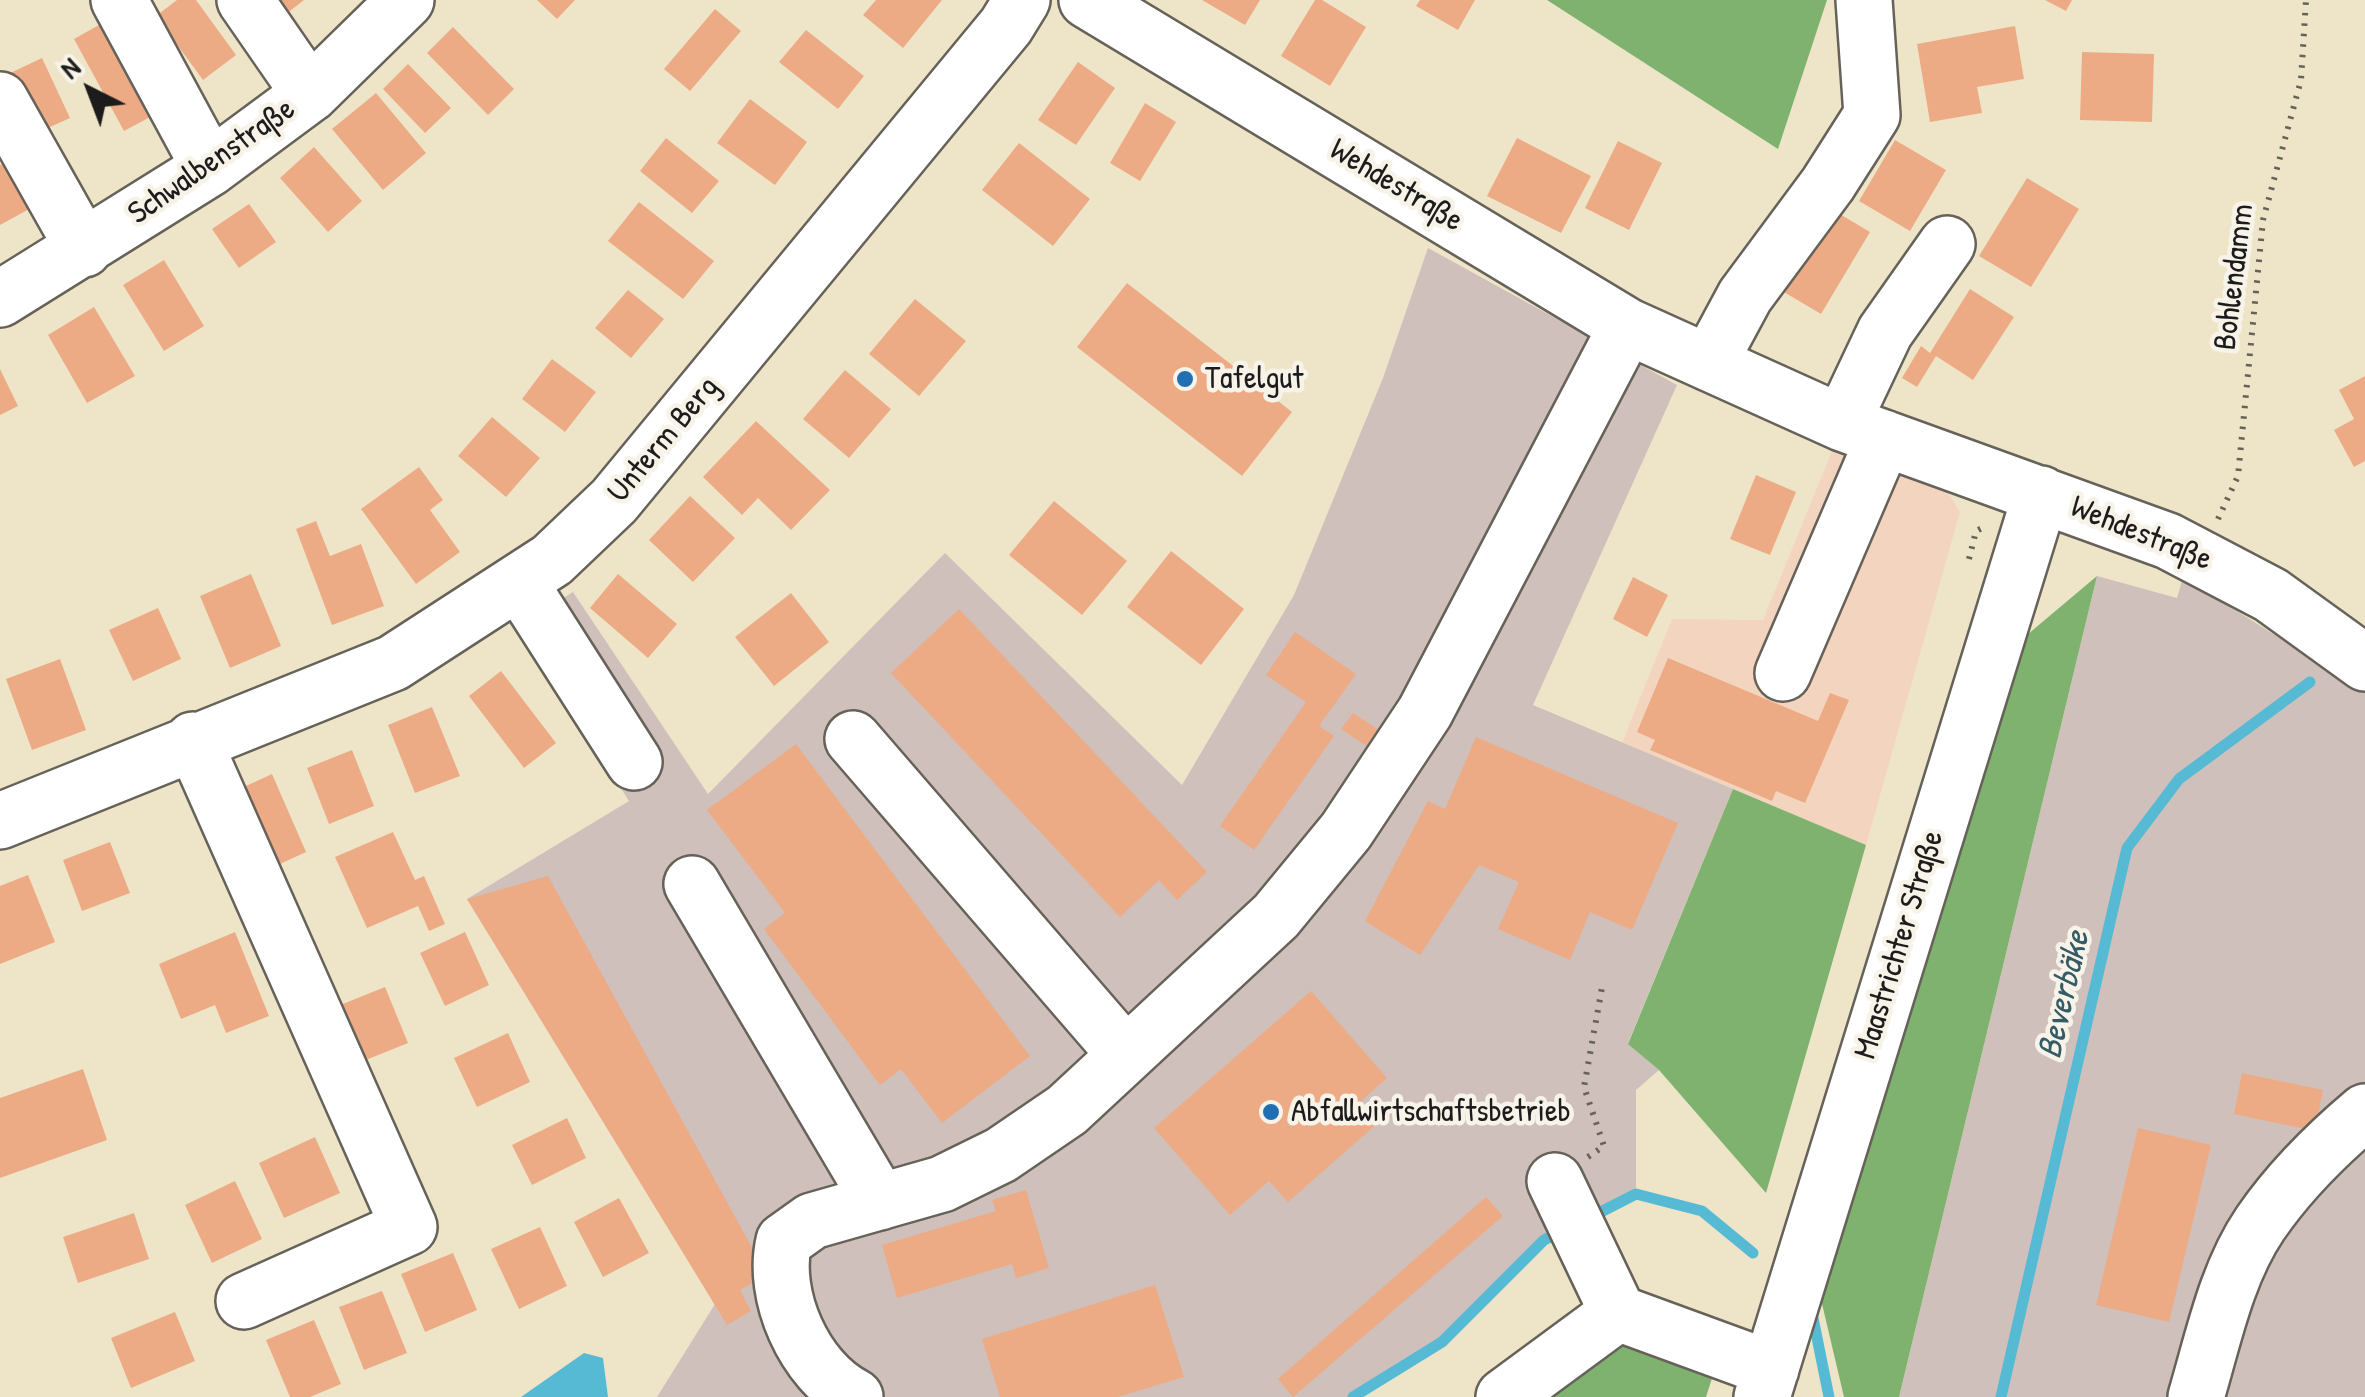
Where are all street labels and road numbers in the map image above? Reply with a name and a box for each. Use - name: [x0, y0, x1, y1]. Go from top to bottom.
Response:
- street label: Schwalbenstraße: [121, 90, 303, 234]
- street label: Wehdestraße: [1322, 131, 1470, 241]
- street label: Bohlendamm: [2207, 202, 2263, 352]
- street label: Unterm Berg: [600, 369, 728, 511]
- street label: Wehdestraße: [2065, 488, 2217, 580]
- street label: Maastrichter Straße: [1847, 826, 1953, 1064]

